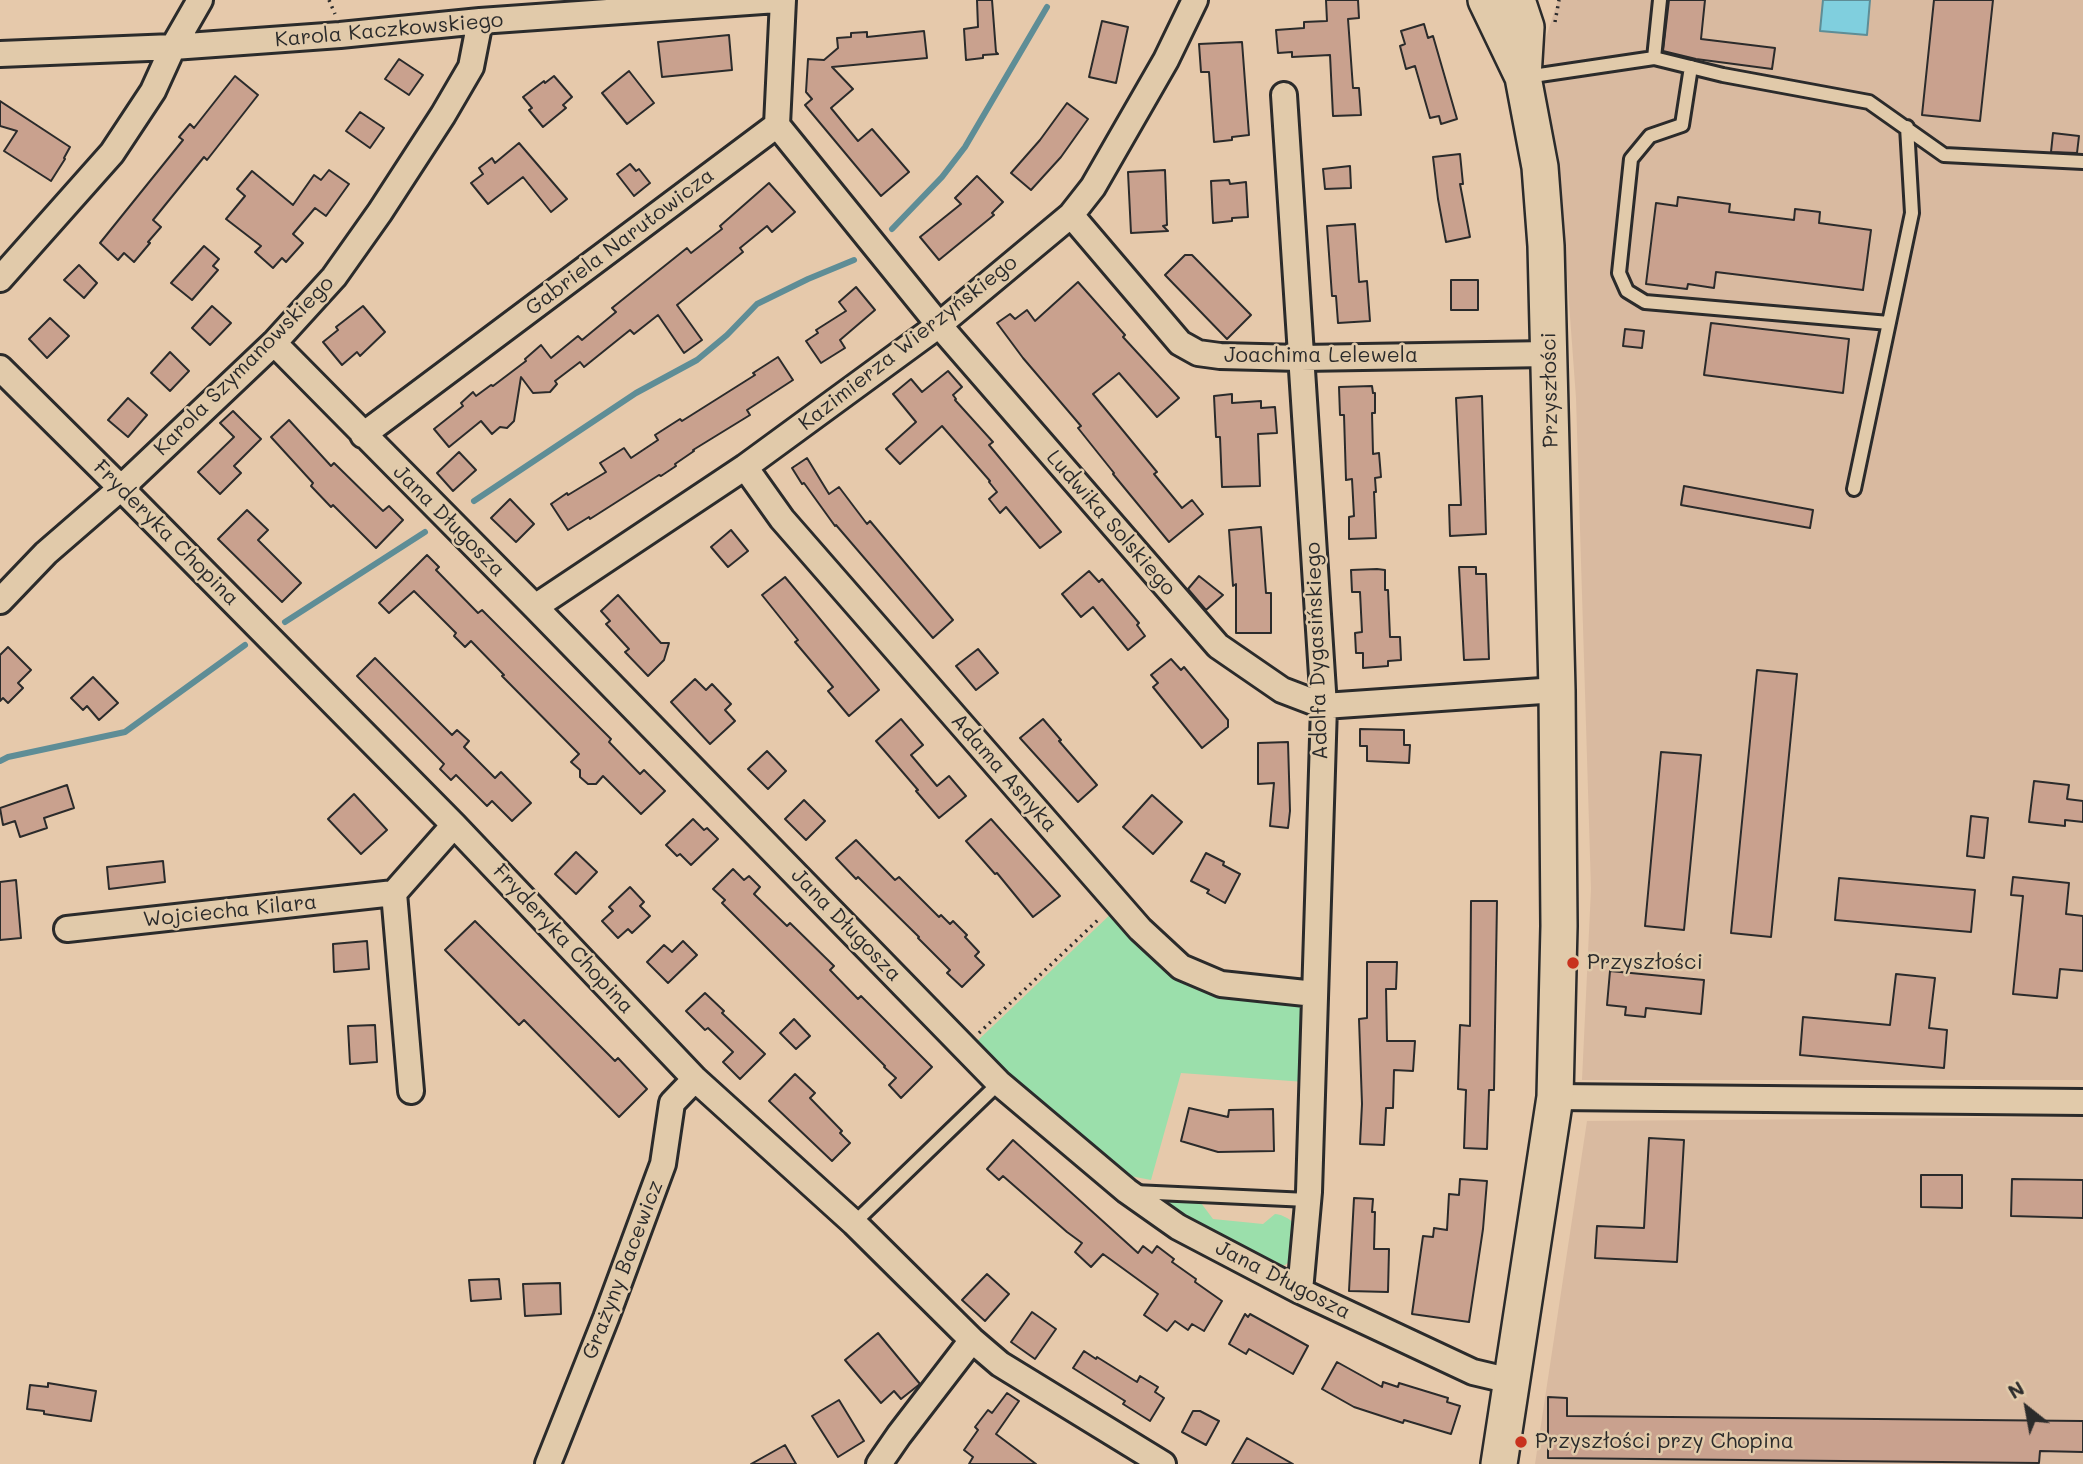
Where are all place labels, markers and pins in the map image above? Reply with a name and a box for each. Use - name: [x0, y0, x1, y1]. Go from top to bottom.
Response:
- place label: Przyszłości: [1587, 950, 1703, 976]
- marker: Przyszłości: [1565, 955, 1581, 971]
- place label: Przyszłości przy Chopina: [1535, 1429, 1794, 1455]
- marker: Przyszłości przy Chopina: [1513, 1434, 1529, 1450]

